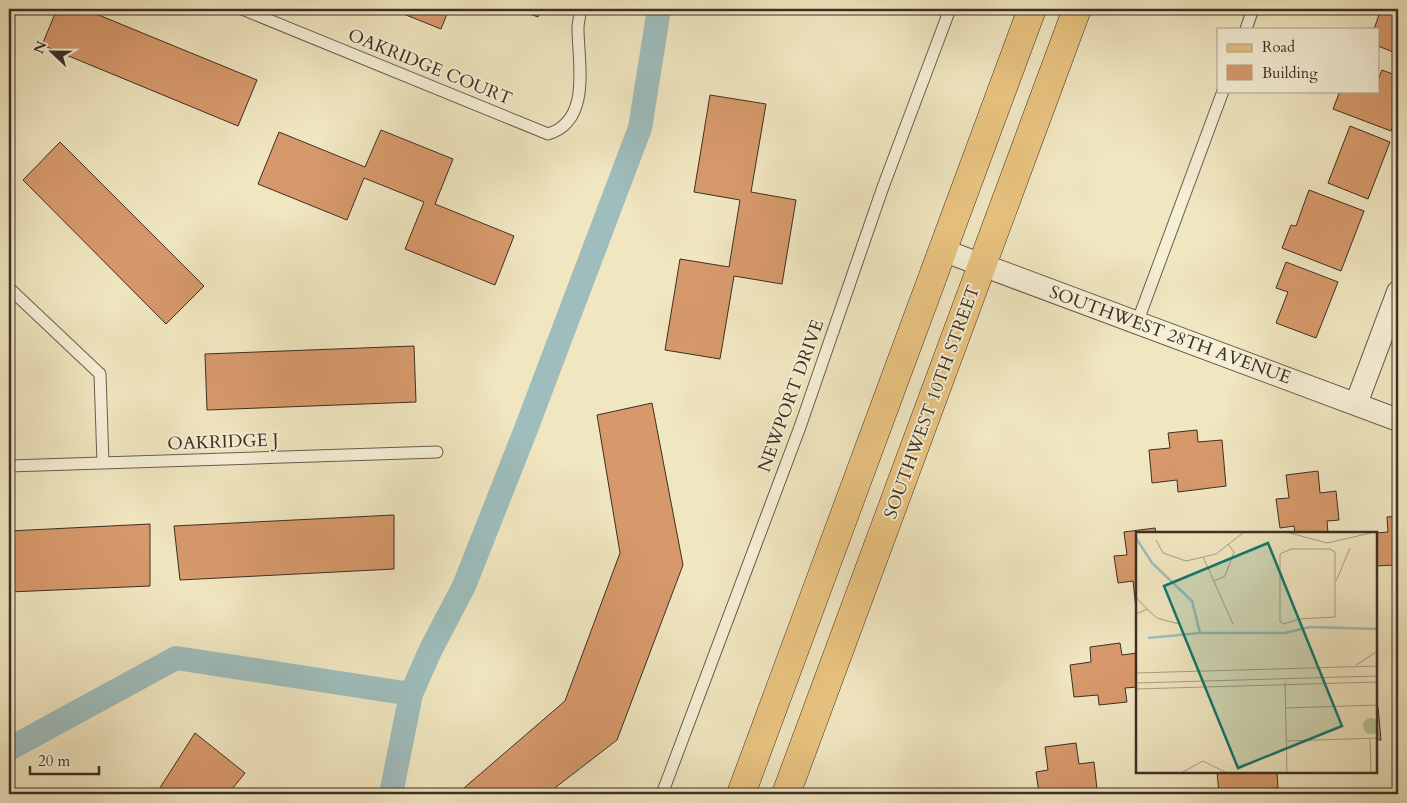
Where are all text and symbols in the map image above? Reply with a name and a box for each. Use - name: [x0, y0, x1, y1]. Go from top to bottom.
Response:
- street label: OAKRIDGE COURT: [344, 23, 516, 111]
- north arrow: [28, 28, 78, 78]
- legend: [1217, 28, 1380, 92]
- text: Road: [1262, 37, 1295, 57]
- text: N: [29, 38, 51, 57]
- text: Building: [1262, 63, 1318, 83]
- street label: SOUTHWEST 28TH AVENUE: [1046, 280, 1294, 390]
- street label: SOUTHWEST 10TH STREET: [878, 282, 986, 522]
- street label: NEWPORT DRIVE: [752, 316, 830, 476]
- street label: OAKRIDGE J: [167, 428, 279, 456]
- inset map: [1136, 532, 1377, 773]
- scale bar: [30, 743, 99, 775]
- text: 20 m: [38, 751, 70, 771]

